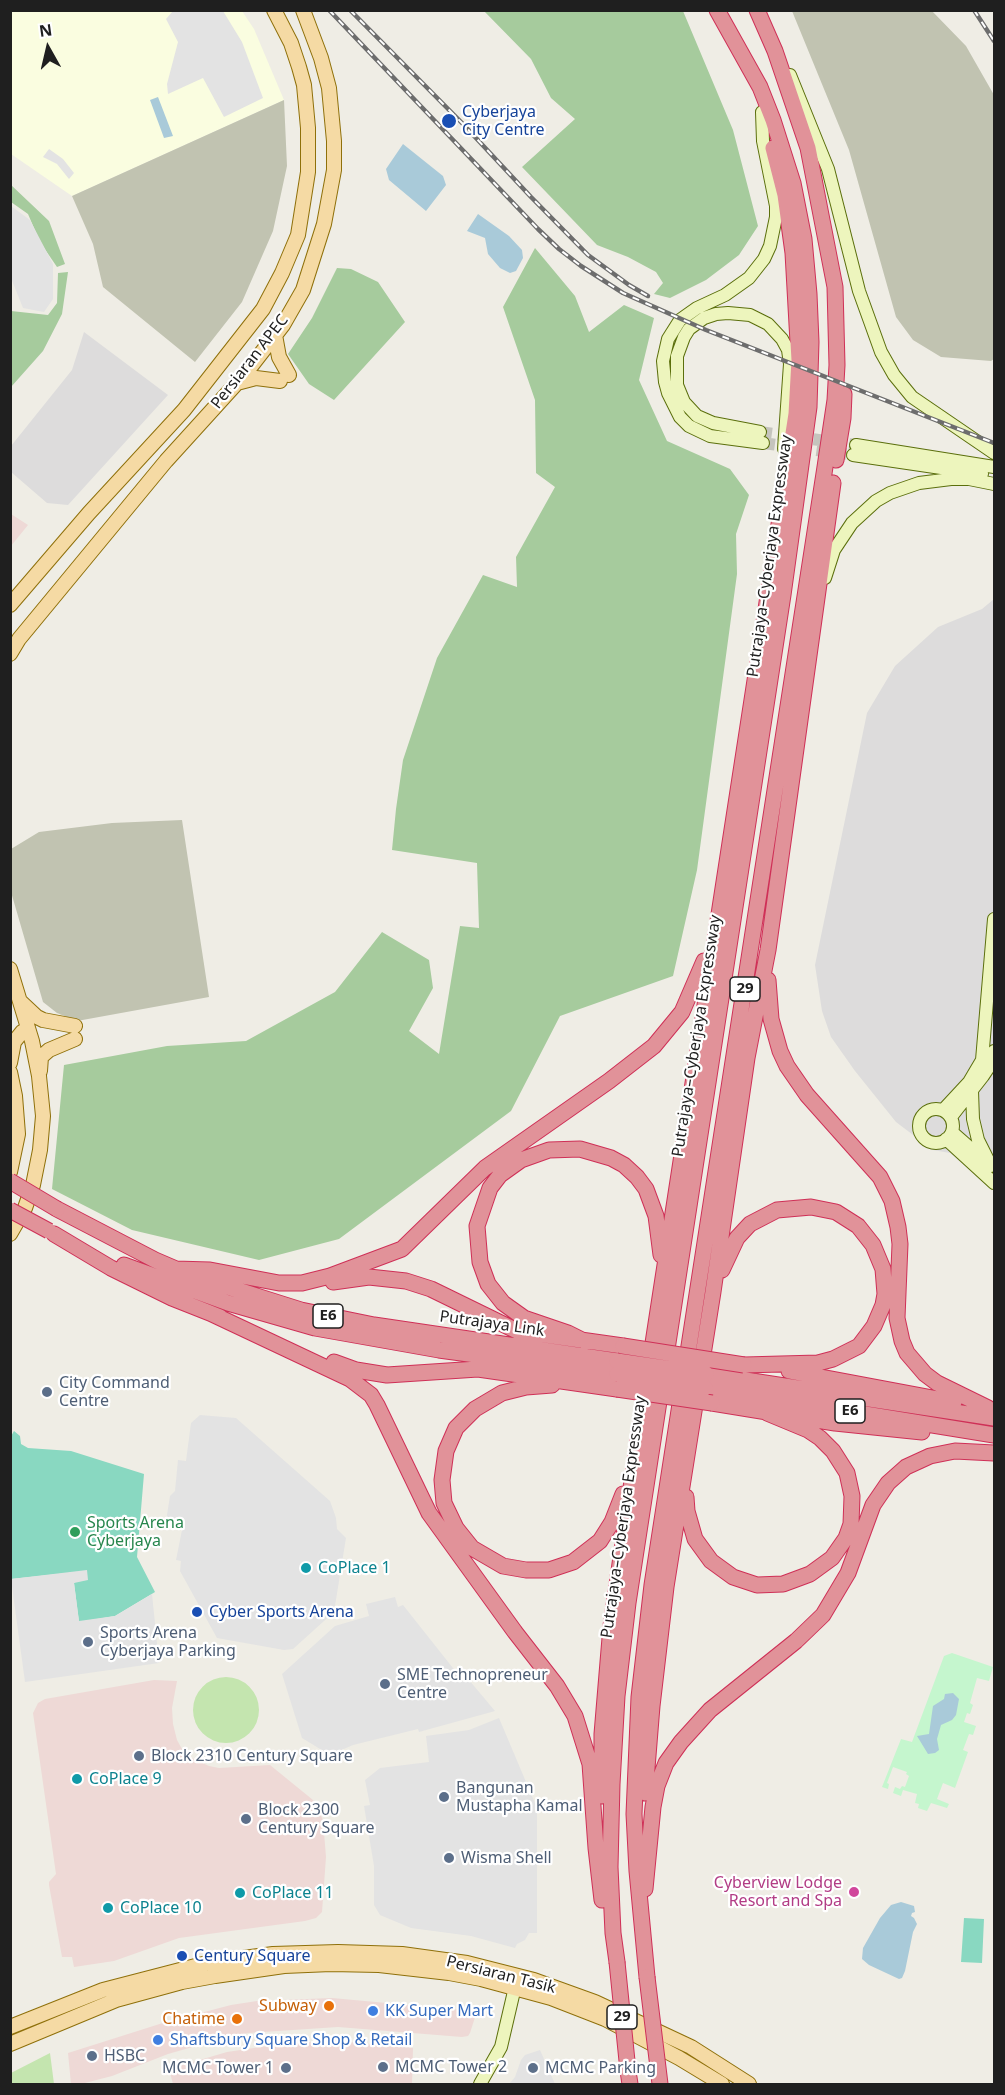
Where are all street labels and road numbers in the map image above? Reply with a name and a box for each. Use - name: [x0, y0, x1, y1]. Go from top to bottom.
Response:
- street label: Persiaran APEC: [207, 311, 293, 413]
- street label: Putrajaya–Cyberjaya Expressway: [743, 434, 797, 678]
- street label: Putrajaya–Cyberjaya Expressway: [668, 914, 726, 1158]
- road number: 29: [730, 977, 760, 1001]
- road number: E6: [313, 1304, 343, 1328]
- street label: Putrajaya Link: [438, 1307, 546, 1341]
- street label: Putrajaya–Cyberjaya Expressway: [597, 1395, 651, 1639]
- road number: E6: [835, 1399, 865, 1423]
- street label: Persiaran Tasik: [444, 1952, 558, 1998]
- road number: 29: [607, 2005, 637, 2029]

